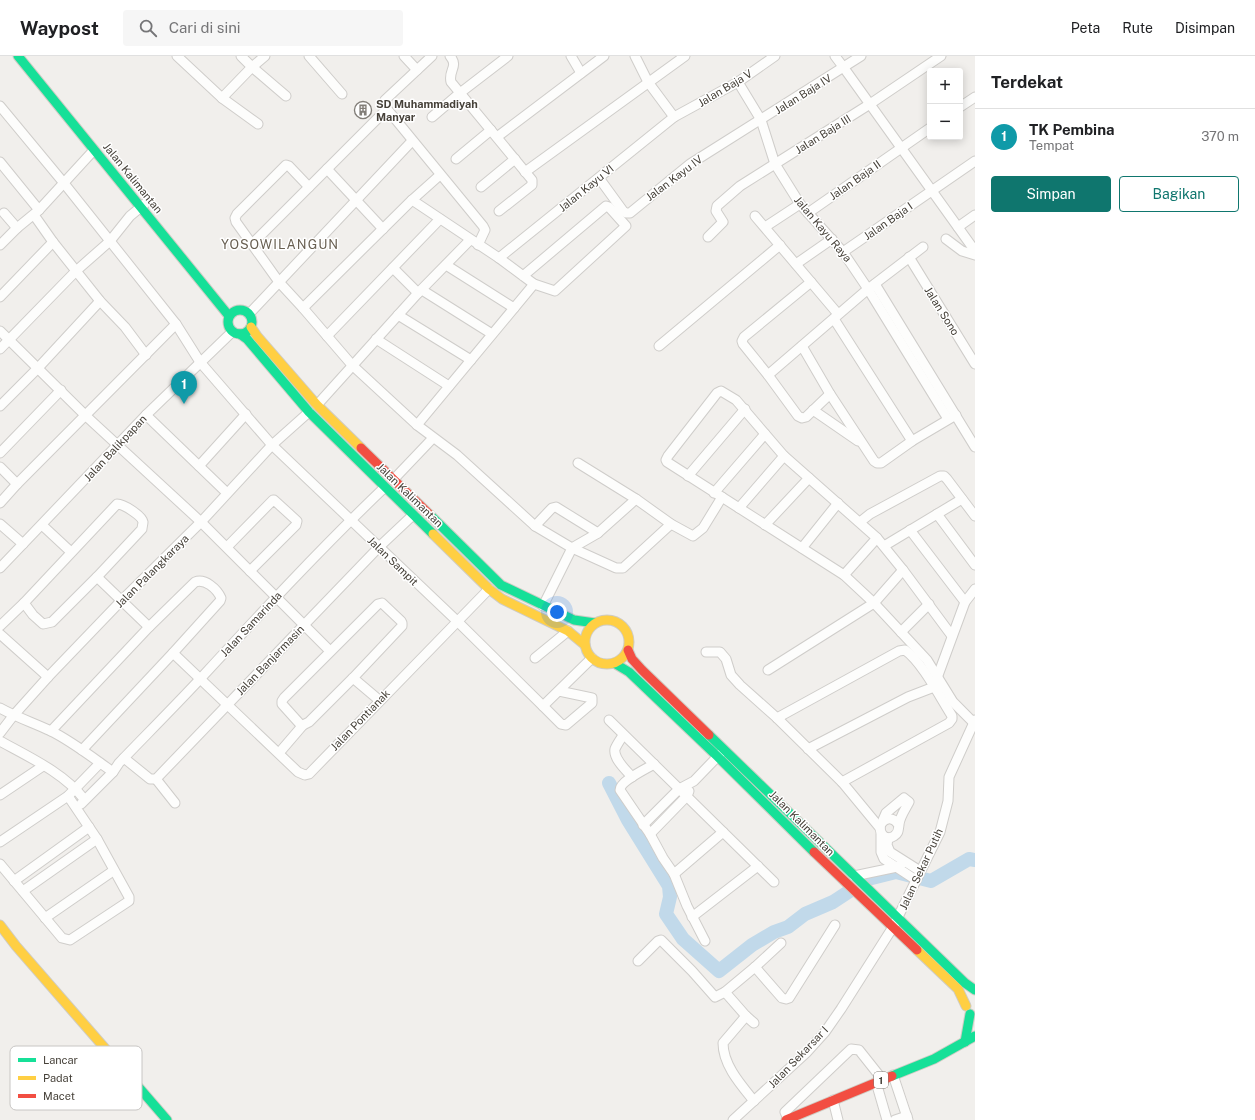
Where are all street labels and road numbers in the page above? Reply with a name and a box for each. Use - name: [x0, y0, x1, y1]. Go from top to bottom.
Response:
- street label: Jalan Baja V: [696, 67, 755, 109]
- street label: Jalan Baja IV: [773, 72, 834, 116]
- street label: Jalan Baja III: [793, 112, 853, 156]
- street label: Jalan Kalimantan: [101, 141, 165, 215]
- street label: Jalan Kayu IV: [643, 153, 705, 203]
- street label: Jalan Baja II: [827, 158, 883, 202]
- street label: Jalan Kayu VI: [556, 162, 616, 214]
- street label: Jalan Kayu Raya: [792, 194, 854, 264]
- street label: Jalan Baja I: [861, 200, 915, 242]
- street label: Jalan Sono: [922, 285, 962, 337]
- street label: Jalan Balikpapan: [81, 412, 149, 484]
- street label: Jalan Kalimantan: [375, 461, 445, 529]
- street label: Jalan Palangkaraya: [113, 532, 191, 610]
- street label: Jalan Sampit: [365, 534, 421, 588]
- street label: Jalan Samarinda: [218, 589, 284, 659]
- street label: Jalan Banjarmasin: [234, 623, 306, 697]
- street label: Jalan Pontianak: [328, 687, 392, 753]
- street label: Jalan Kalimantan: [767, 788, 837, 858]
- street label: Jalan Sekar Putih: [897, 826, 945, 912]
- street label: Jalan Sekarsar I: [766, 1024, 830, 1090]
- road number: 1: [874, 1072, 888, 1088]

